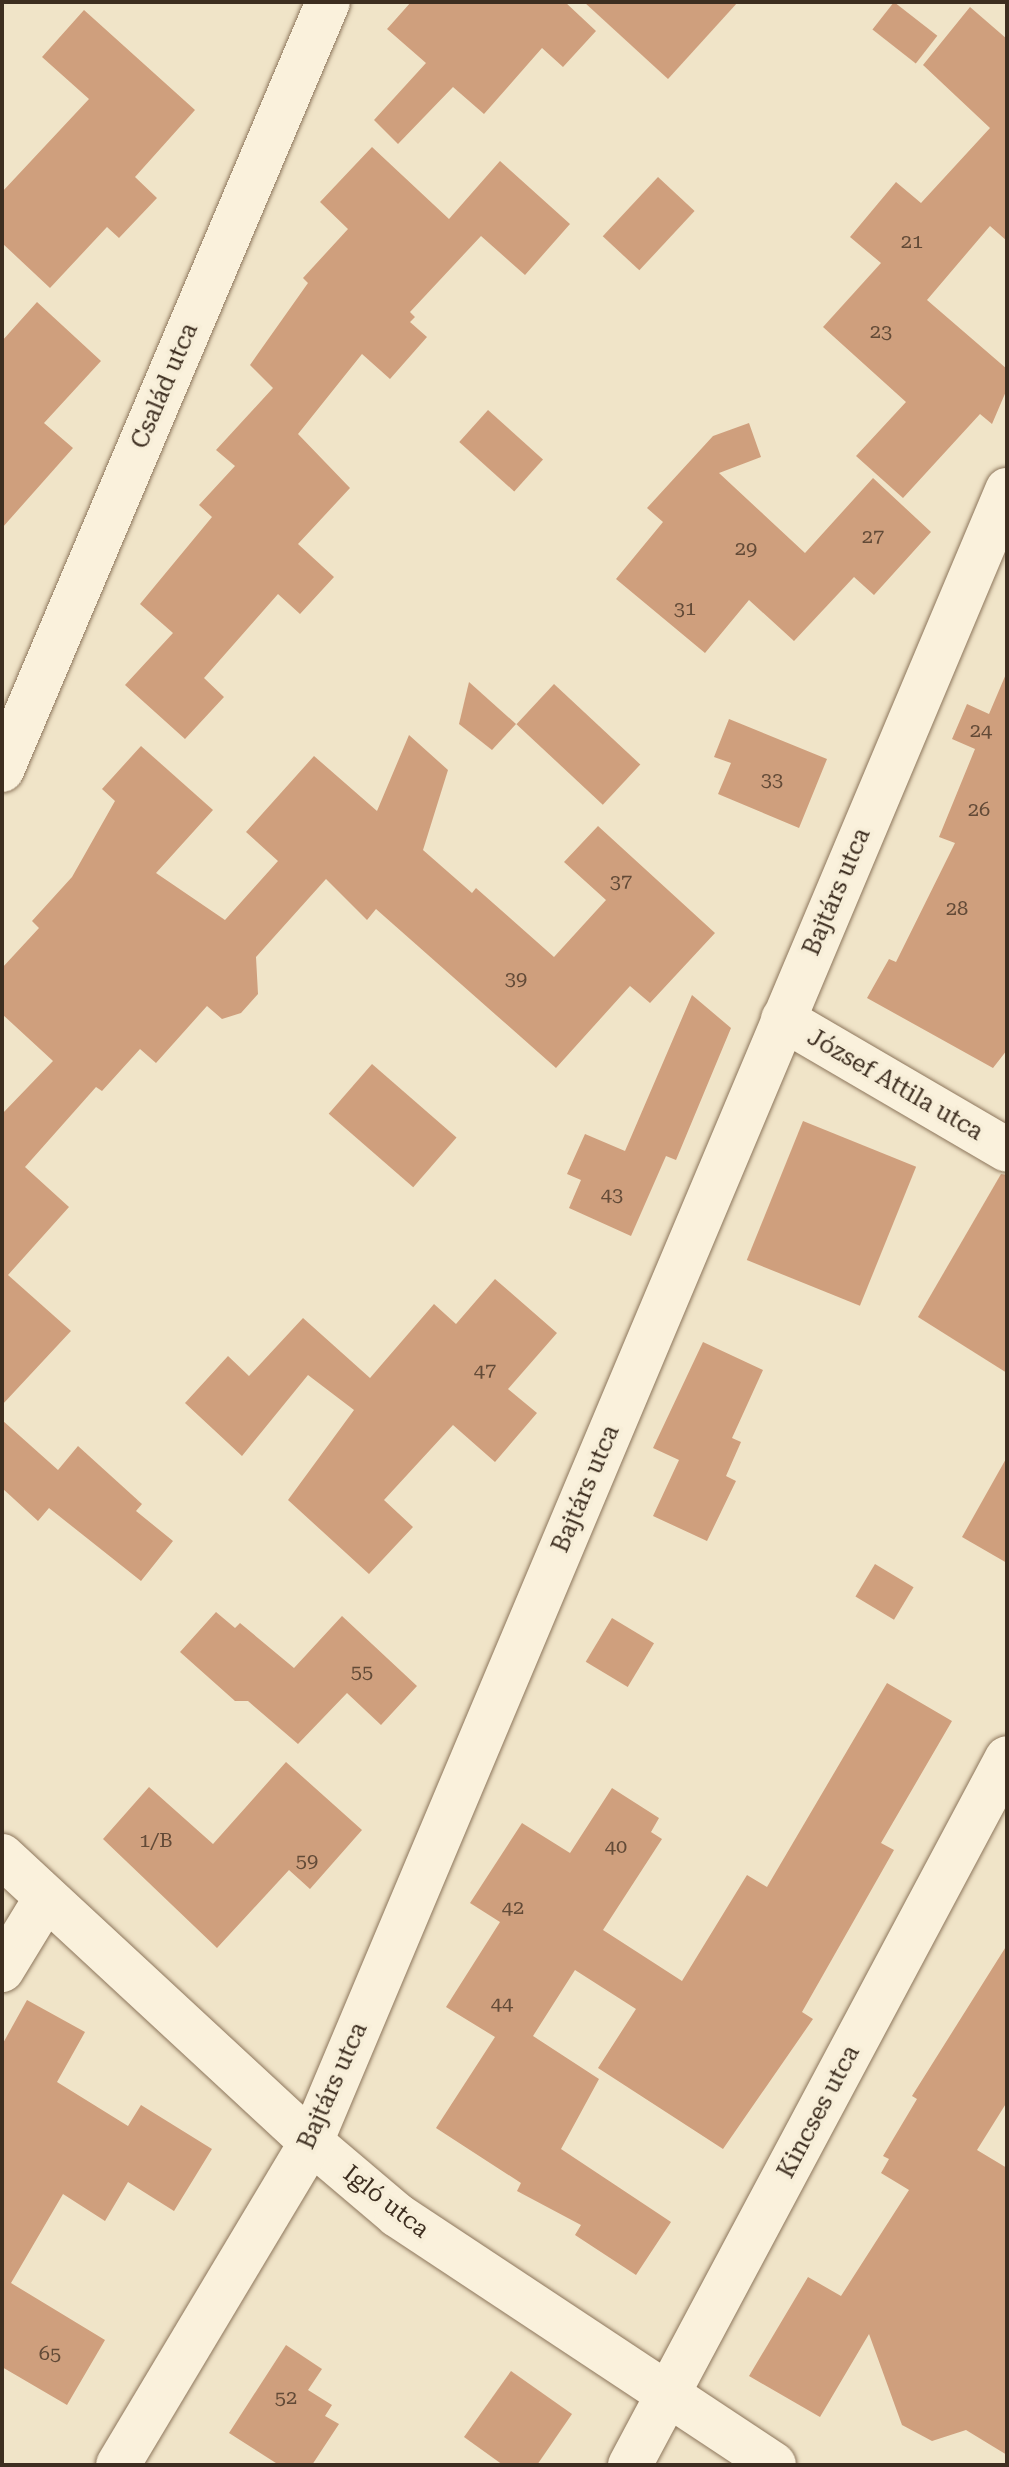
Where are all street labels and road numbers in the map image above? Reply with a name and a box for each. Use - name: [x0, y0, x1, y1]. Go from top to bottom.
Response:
- street label: Család utca: [126, 319, 204, 453]
- street label: Bajtárs utca: [797, 824, 877, 960]
- street label: József Attila utca: [802, 1023, 988, 1147]
- street label: Bajtárs utca: [546, 1421, 626, 1557]
- street label: Bajtárs utca: [292, 2018, 374, 2154]
- street label: Kincses utca: [772, 2041, 866, 2183]
- street label: Igló utca: [337, 2160, 435, 2244]

